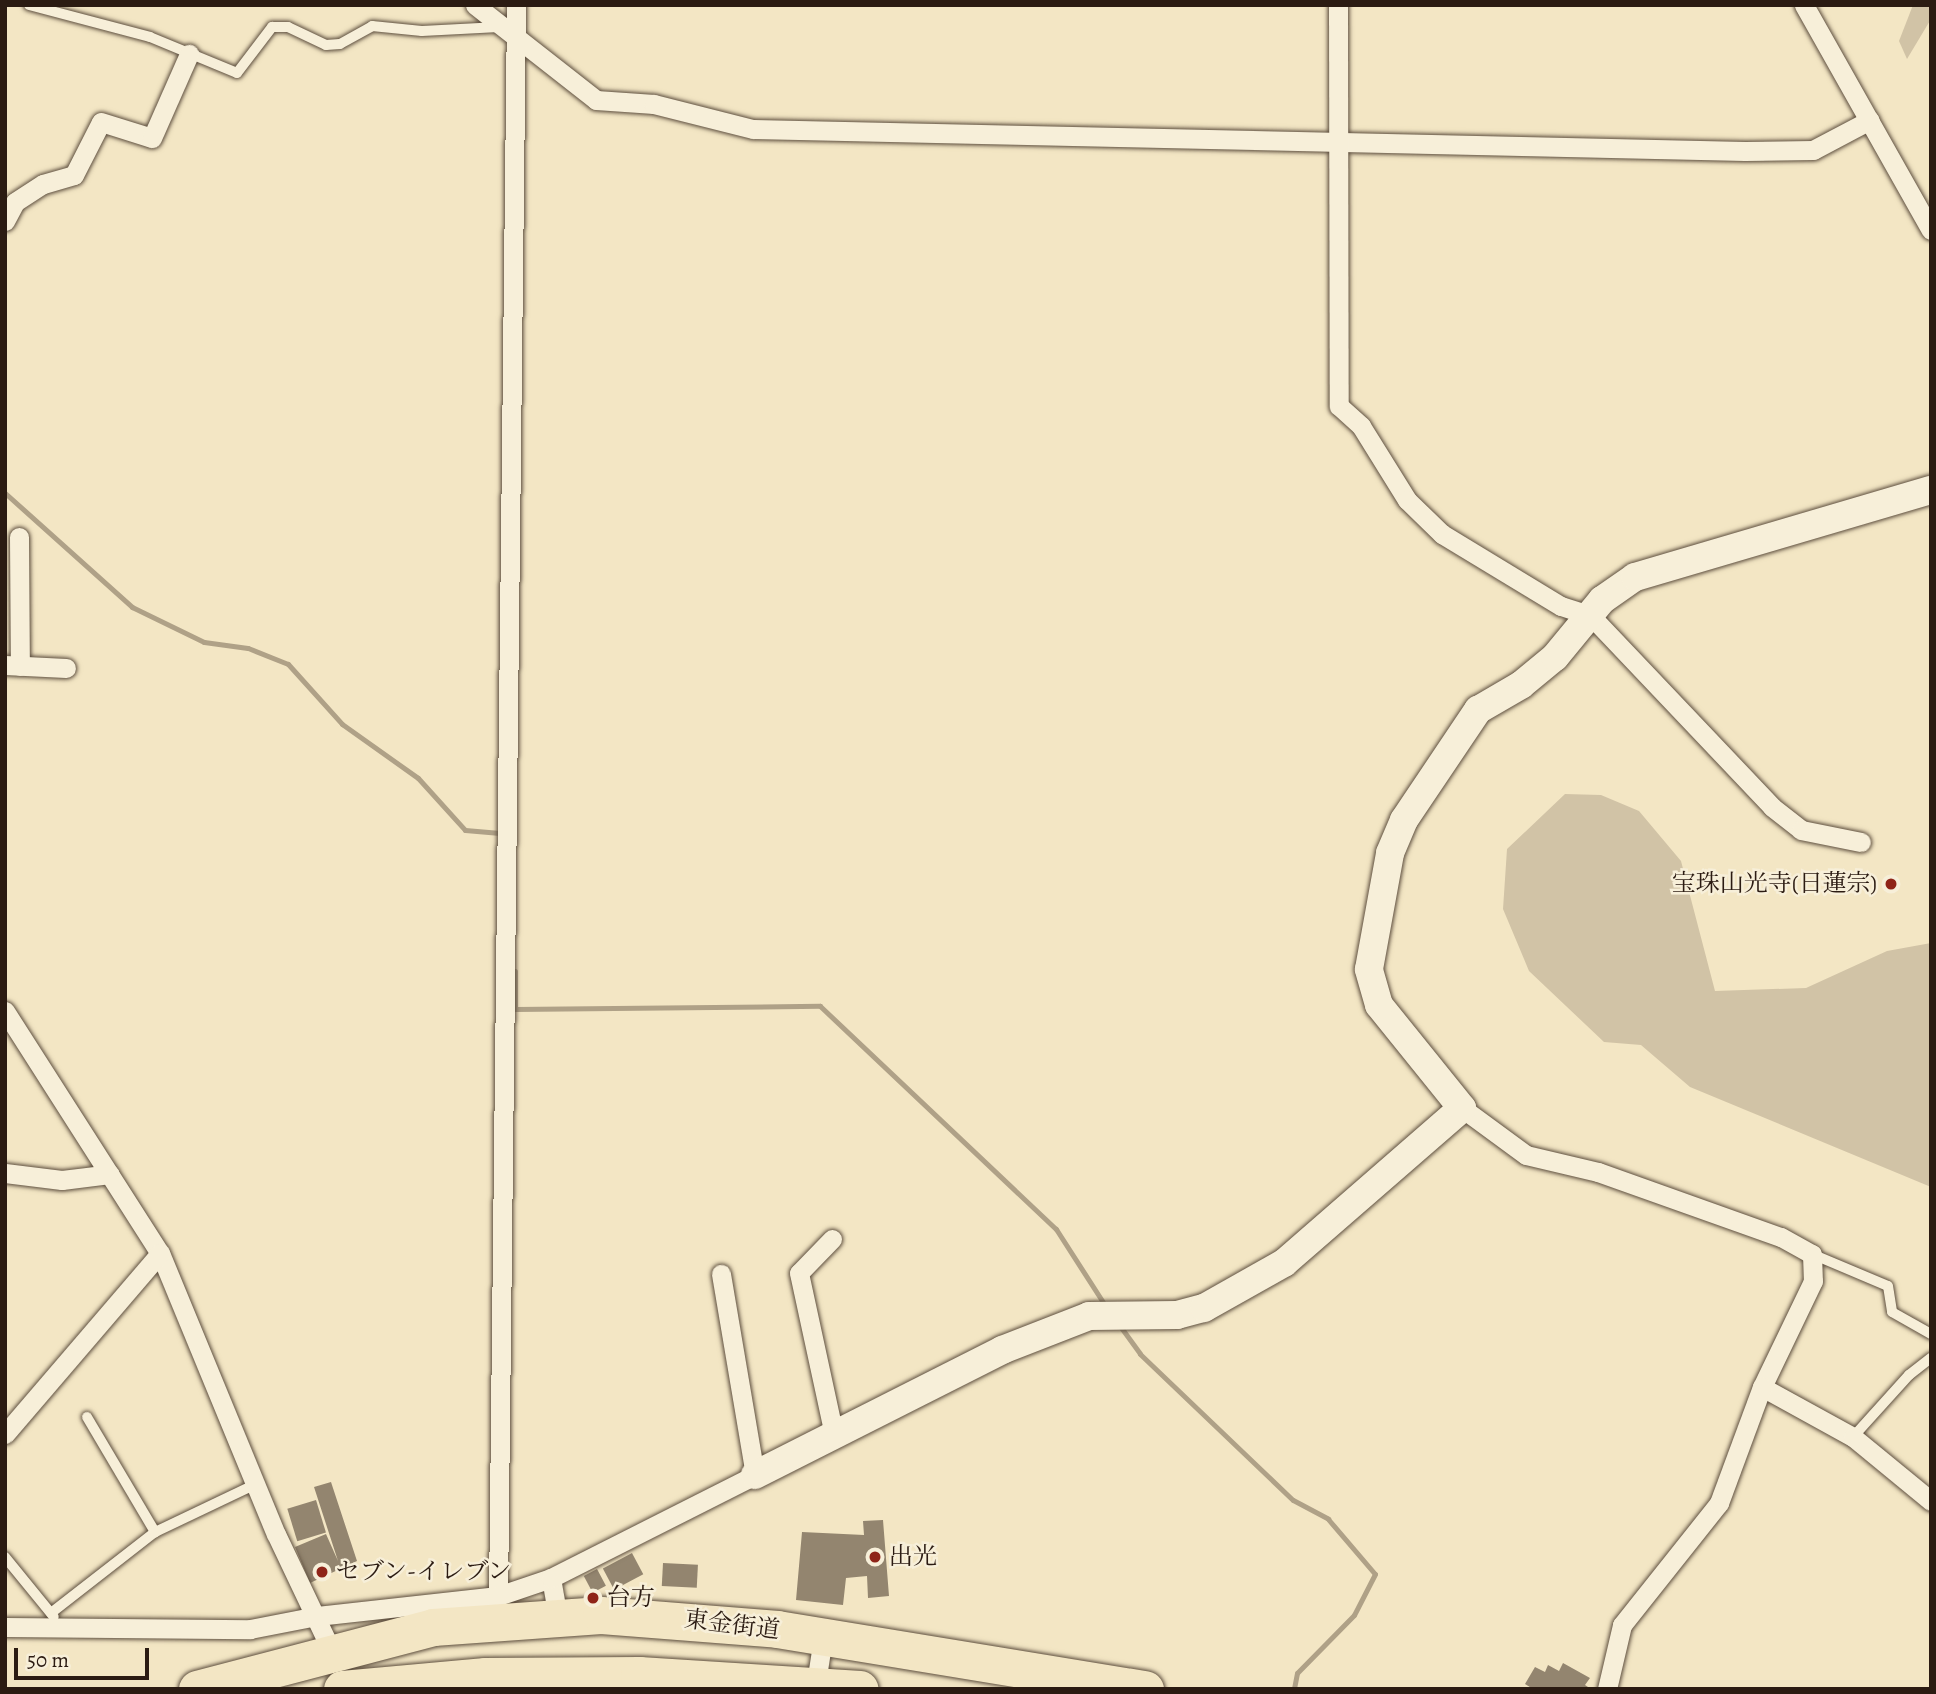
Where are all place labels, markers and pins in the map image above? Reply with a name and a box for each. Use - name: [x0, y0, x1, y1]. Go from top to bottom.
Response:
- place label: 宝珠山光寺(日蓮宗): [1672, 870, 1877, 898]
- marker: 宝珠山光寺(日蓮宗): [1883, 876, 1899, 892]
- place label: 出光: [889, 1543, 937, 1571]
- marker: 出光: [867, 1549, 883, 1565]
- place label: セブン-イレブン: [336, 1558, 513, 1586]
- marker: セブン-イレブン: [314, 1564, 330, 1580]
- place label: 台方: [607, 1584, 655, 1612]
- marker: 台方: [585, 1590, 601, 1606]

